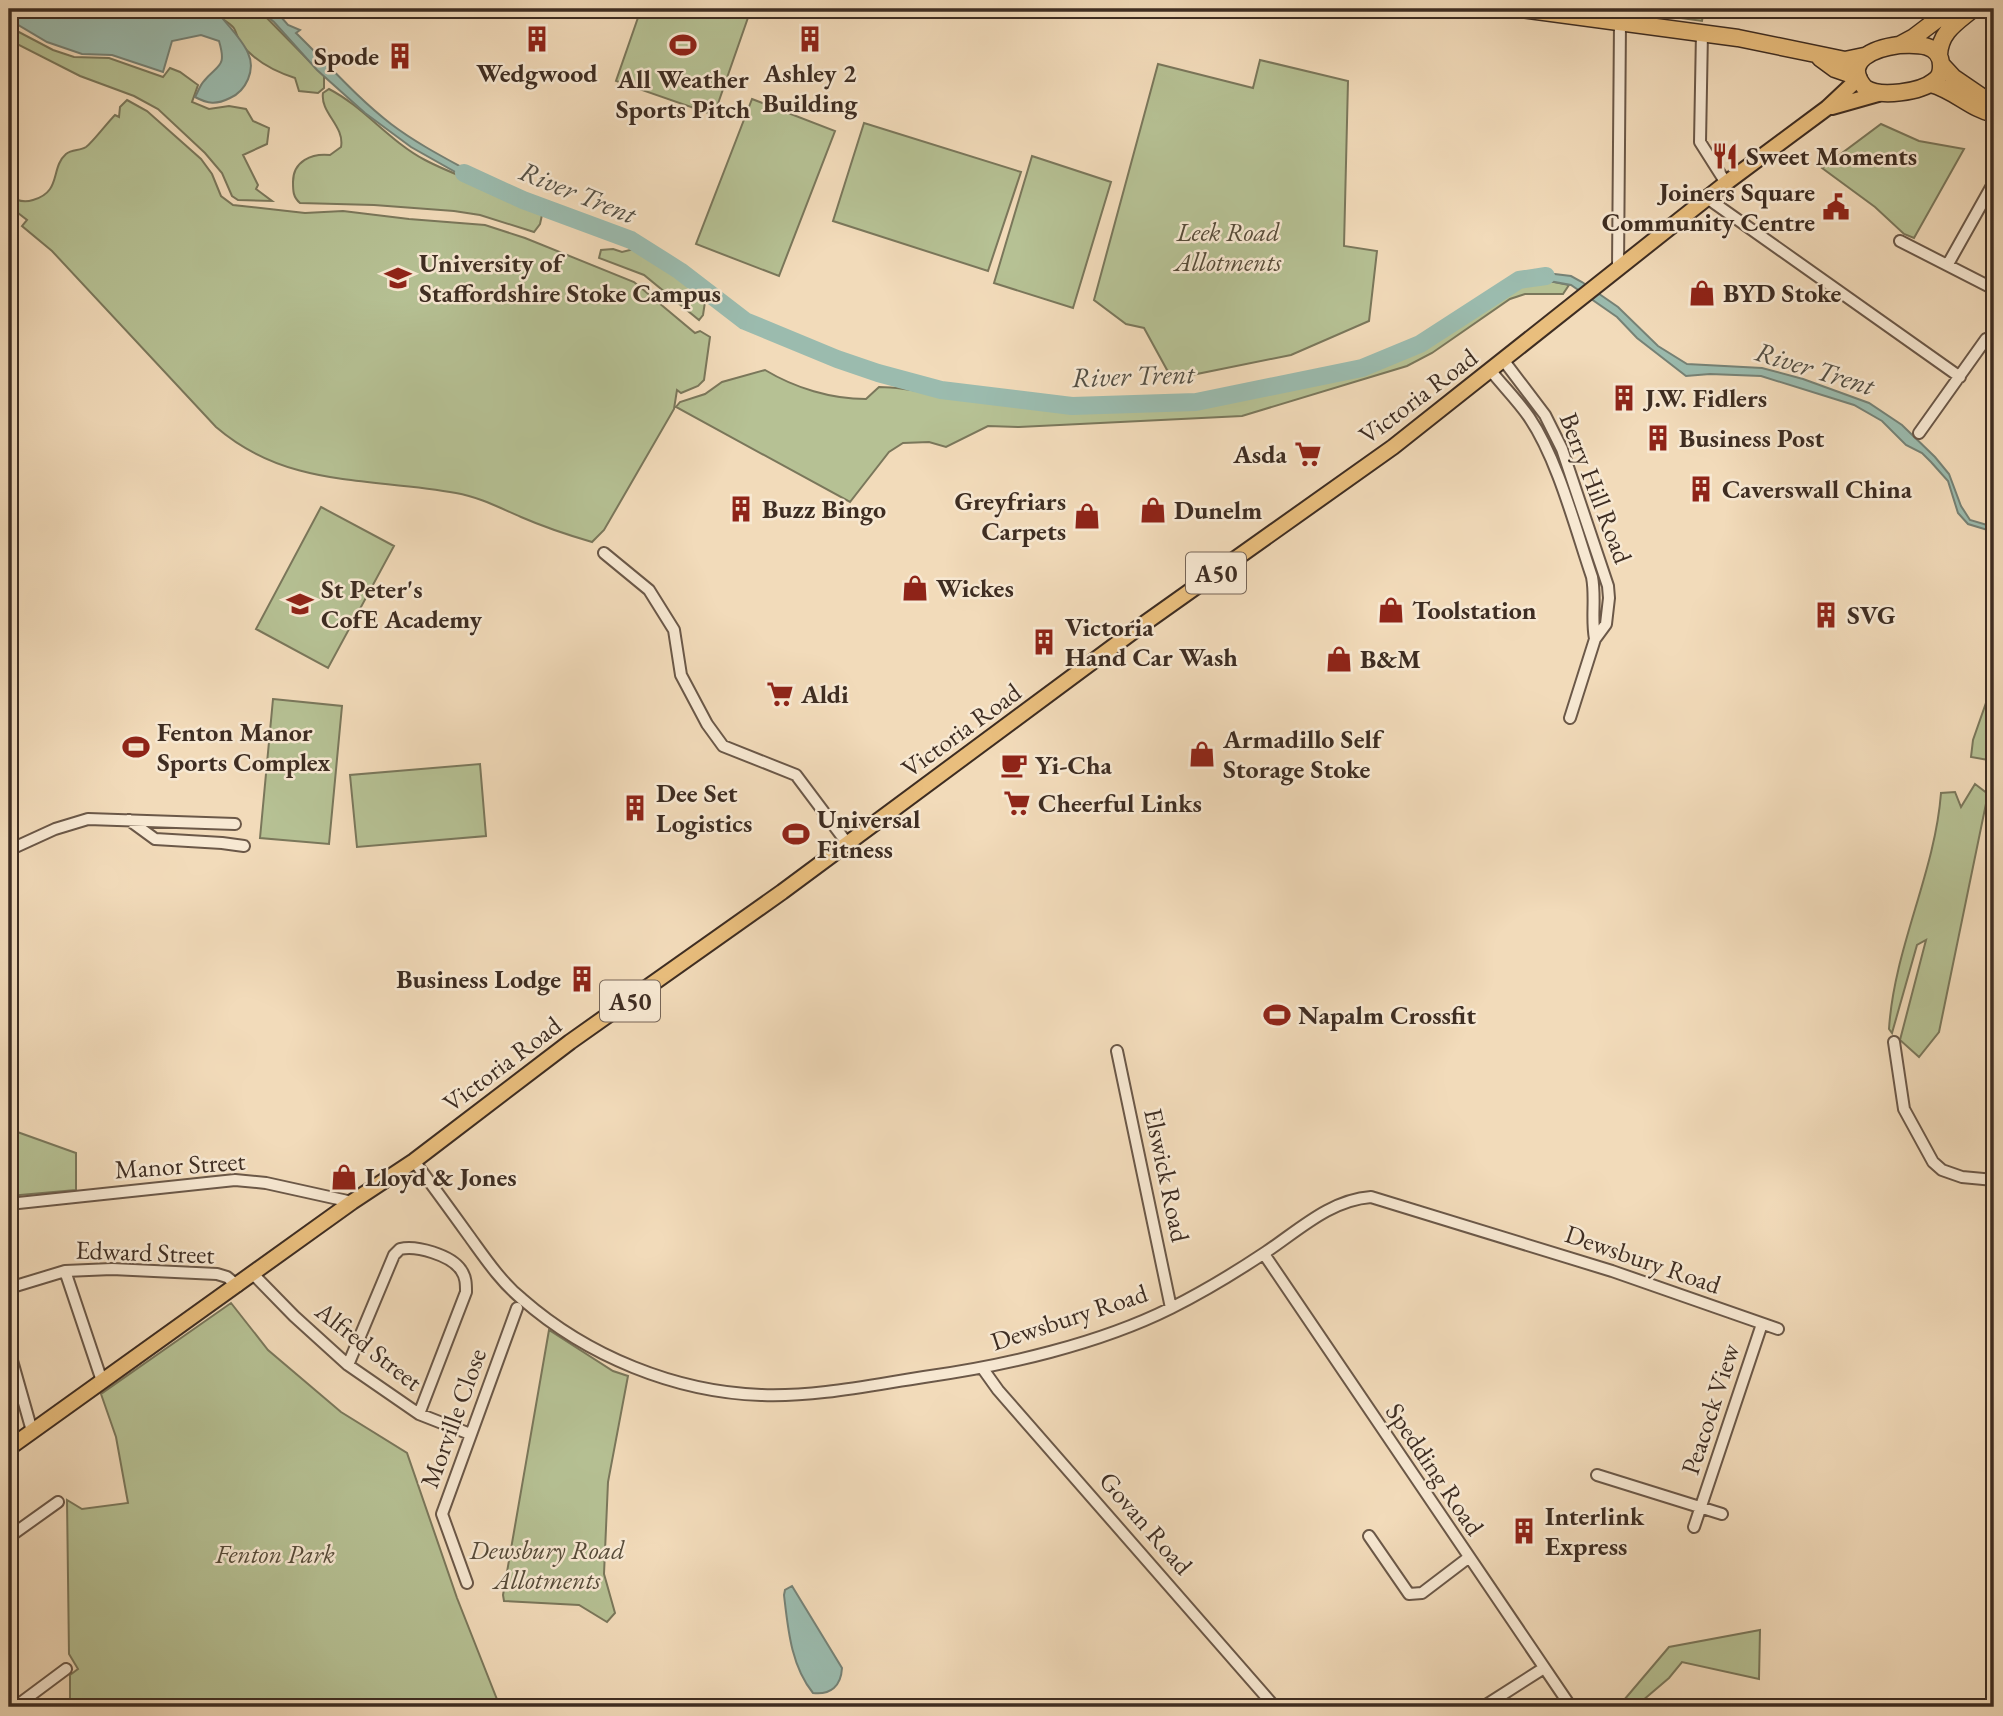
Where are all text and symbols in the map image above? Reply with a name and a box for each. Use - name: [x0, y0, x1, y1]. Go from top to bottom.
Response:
- building icon: Wedgwood: [522, 24, 552, 54]
- building icon: Ashley 2 Building: [795, 24, 825, 54]
- sports icon: All Weather Sports Pitch: [668, 30, 698, 60]
- place label: Spode: [314, 39, 379, 73]
- building icon: Spode: [385, 41, 415, 71]
- place label: Wedgwood: [476, 56, 598, 90]
- place label: Ashley 2 Building: [762, 56, 859, 120]
- place label: All Weather Sports Pitch: [616, 62, 751, 126]
- place label: Sweet Moments: [1746, 139, 1917, 173]
- restaurant icon: Sweet Moments: [1710, 141, 1740, 171]
- water label: River Trent: [514, 152, 644, 232]
- place label: Joiners Square Community Centre: [1602, 175, 1815, 239]
- public building icon: Joiners Square Community Centre: [1821, 192, 1851, 222]
- park label: Leek Road Allotments: [1173, 215, 1282, 279]
- place label: University of Staffordshire Stoke Campus: [419, 246, 721, 310]
- school or university icon: University of Staffordshire Stoke Campus: [383, 263, 413, 293]
- place label: BYD Stoke: [1723, 276, 1842, 310]
- shop icon: BYD Stoke: [1687, 278, 1717, 308]
- water label: River Trent: [1751, 333, 1881, 404]
- street label: Victoria Road: [1352, 340, 1485, 452]
- water label: River Trent: [1071, 355, 1197, 395]
- place label: J.W. Fidlers: [1642, 381, 1767, 415]
- building icon: J.W. Fidlers: [1609, 383, 1639, 413]
- street label: Berry Hill Road: [1552, 408, 1641, 569]
- place label: Business Post: [1679, 421, 1825, 455]
- building icon: Business Post: [1643, 423, 1673, 453]
- place label: Asda: [1232, 437, 1288, 471]
- supermarket icon: Asda: [1293, 439, 1323, 469]
- place label: Caverswall China: [1722, 472, 1913, 506]
- building icon: Caverswall China: [1686, 474, 1716, 504]
- place label: Greyfriars Carpets: [955, 484, 1066, 548]
- place label: Buzz Bingo: [762, 492, 886, 526]
- place label: Dunelm: [1174, 493, 1262, 527]
- building icon: Buzz Bingo: [726, 494, 756, 524]
- shop icon: Dunelm: [1138, 495, 1168, 525]
- shop icon: Greyfriars Carpets: [1072, 501, 1102, 531]
- road number: A50: [1186, 552, 1246, 594]
- place label: Wickes: [936, 571, 1014, 605]
- place label: St Peter's CofE Academy: [321, 572, 483, 636]
- shop icon: Wickes: [900, 573, 930, 603]
- school or university icon: St Peter's CofE Academy: [285, 589, 315, 619]
- place label: Toolstation: [1412, 593, 1537, 627]
- shop icon: Toolstation: [1376, 595, 1406, 625]
- place label: SVG: [1847, 598, 1896, 632]
- building icon: SVG: [1811, 600, 1841, 630]
- place label: Victoria Hand Car Wash: [1065, 610, 1238, 674]
- building icon: Victoria Hand Car Wash: [1029, 627, 1059, 657]
- place label: B&M: [1360, 642, 1421, 676]
- shop icon: B&M: [1324, 644, 1354, 674]
- street label: Victoria Road: [894, 675, 1028, 785]
- place label: Aldi: [800, 677, 849, 711]
- supermarket icon: Aldi: [765, 679, 795, 709]
- place label: Fenton Manor Sports Complex: [157, 715, 330, 779]
- place label: Armadillo Self Storage Stoke: [1222, 722, 1385, 786]
- sports icon: Fenton Manor Sports Complex: [121, 732, 151, 762]
- shop icon: Armadillo Self Storage Stoke: [1187, 739, 1217, 769]
- place label: Yi-Cha: [1035, 748, 1112, 782]
- cafe icon: Yi-Cha: [999, 750, 1029, 780]
- place label: Dee Set Logistics: [656, 776, 752, 840]
- place label: Cheerful Links: [1038, 786, 1202, 820]
- supermarket icon: Cheerful Links: [1002, 788, 1032, 818]
- building icon: Dee Set Logistics: [620, 793, 650, 823]
- place label: Universal Fitness: [817, 802, 920, 866]
- sports icon: Universal Fitness: [781, 819, 811, 849]
- place label: Business Lodge: [396, 962, 561, 996]
- building icon: Business Lodge: [567, 964, 597, 994]
- road number: A50: [600, 981, 660, 1021]
- place label: Napalm Crossfit: [1298, 998, 1476, 1032]
- sports icon: Napalm Crossfit: [1262, 1000, 1292, 1030]
- street label: Victoria Road: [436, 1008, 569, 1120]
- street label: Elswick Road: [1136, 1105, 1198, 1246]
- street label: Manor Street: [114, 1143, 246, 1187]
- place label: Lloyd & Jones: [365, 1160, 517, 1194]
- shop icon: Lloyd & Jones: [329, 1162, 359, 1192]
- street label: Dewsbury Road: [1561, 1216, 1726, 1302]
- street label: Edward Street: [75, 1233, 215, 1271]
- street label: Dewsbury Road: [986, 1275, 1152, 1358]
- street label: Alfred Street: [308, 1293, 429, 1398]
- street label: Peacock View: [1673, 1339, 1747, 1479]
- street label: Morville Close: [412, 1344, 494, 1492]
- street label: Spedding Road: [1378, 1396, 1492, 1543]
- street label: Govan Road: [1092, 1464, 1201, 1582]
- place label: Interlink Express: [1545, 1499, 1645, 1563]
- building icon: Interlink Express: [1509, 1516, 1539, 1546]
- park label: Dewsbury Road Allotments: [468, 1533, 625, 1597]
- park label: Fenton Park: [214, 1537, 335, 1571]

